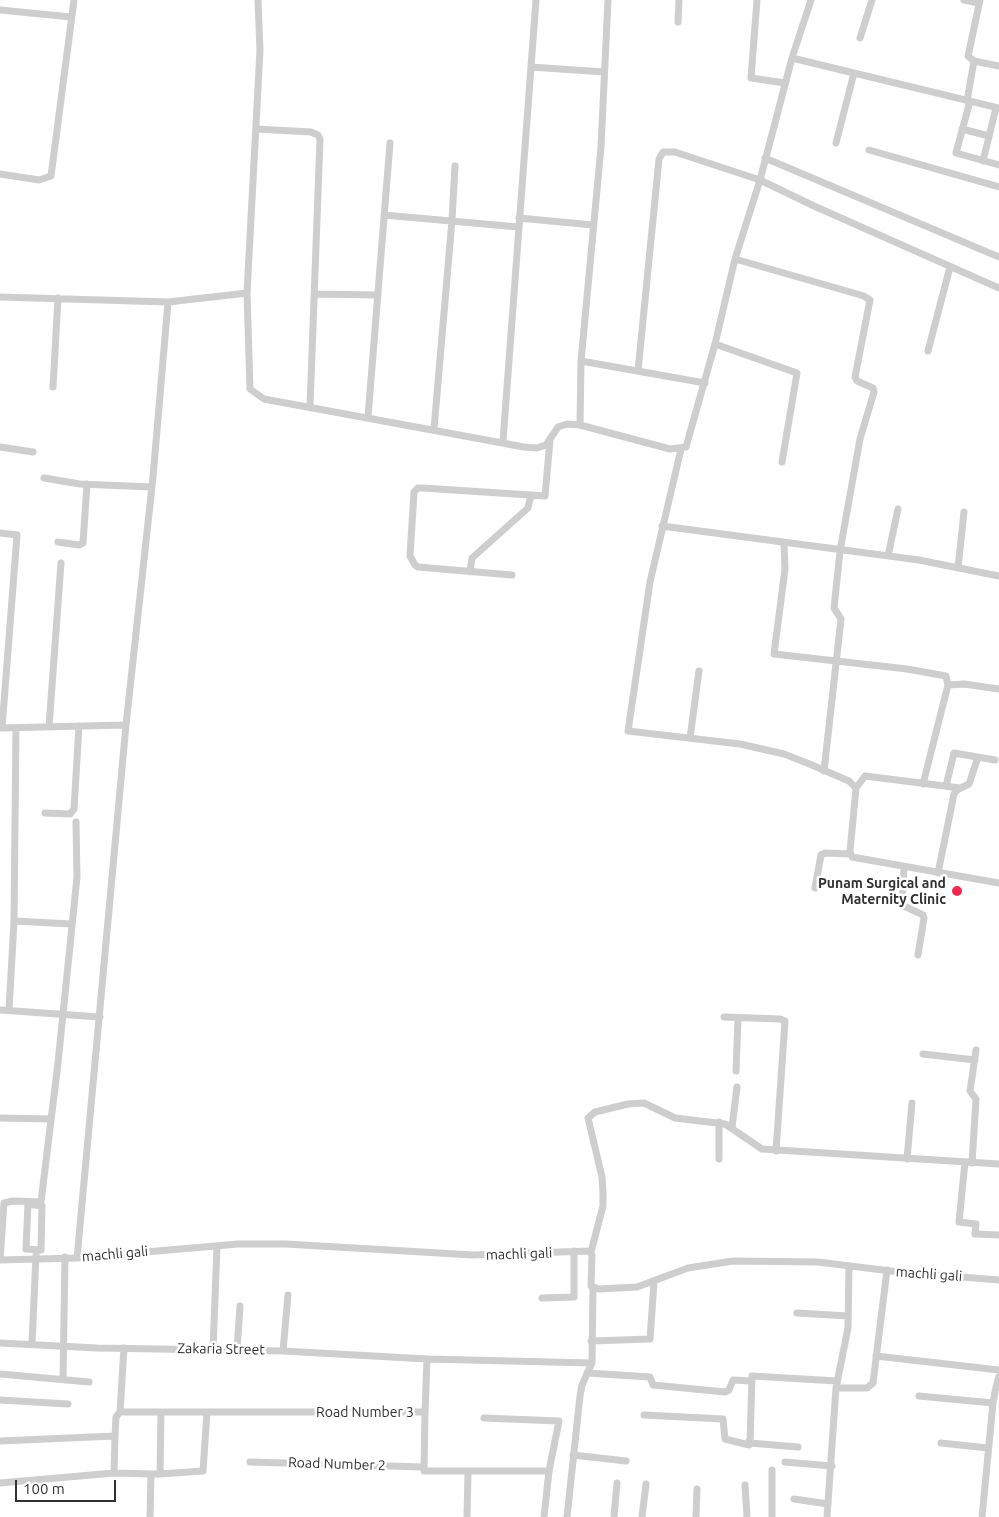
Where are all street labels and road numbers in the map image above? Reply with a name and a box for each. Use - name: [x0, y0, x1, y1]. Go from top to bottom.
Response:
- street label: machli gali: [81, 1243, 149, 1265]
- street label: machli gali: [486, 1244, 552, 1264]
- street label: machli gali: [895, 1263, 963, 1285]
- street label: Zakaria Street: [177, 1340, 265, 1358]
- street label: Road Number 3: [316, 1404, 414, 1420]
- street label: Road Number 2: [288, 1454, 386, 1474]

